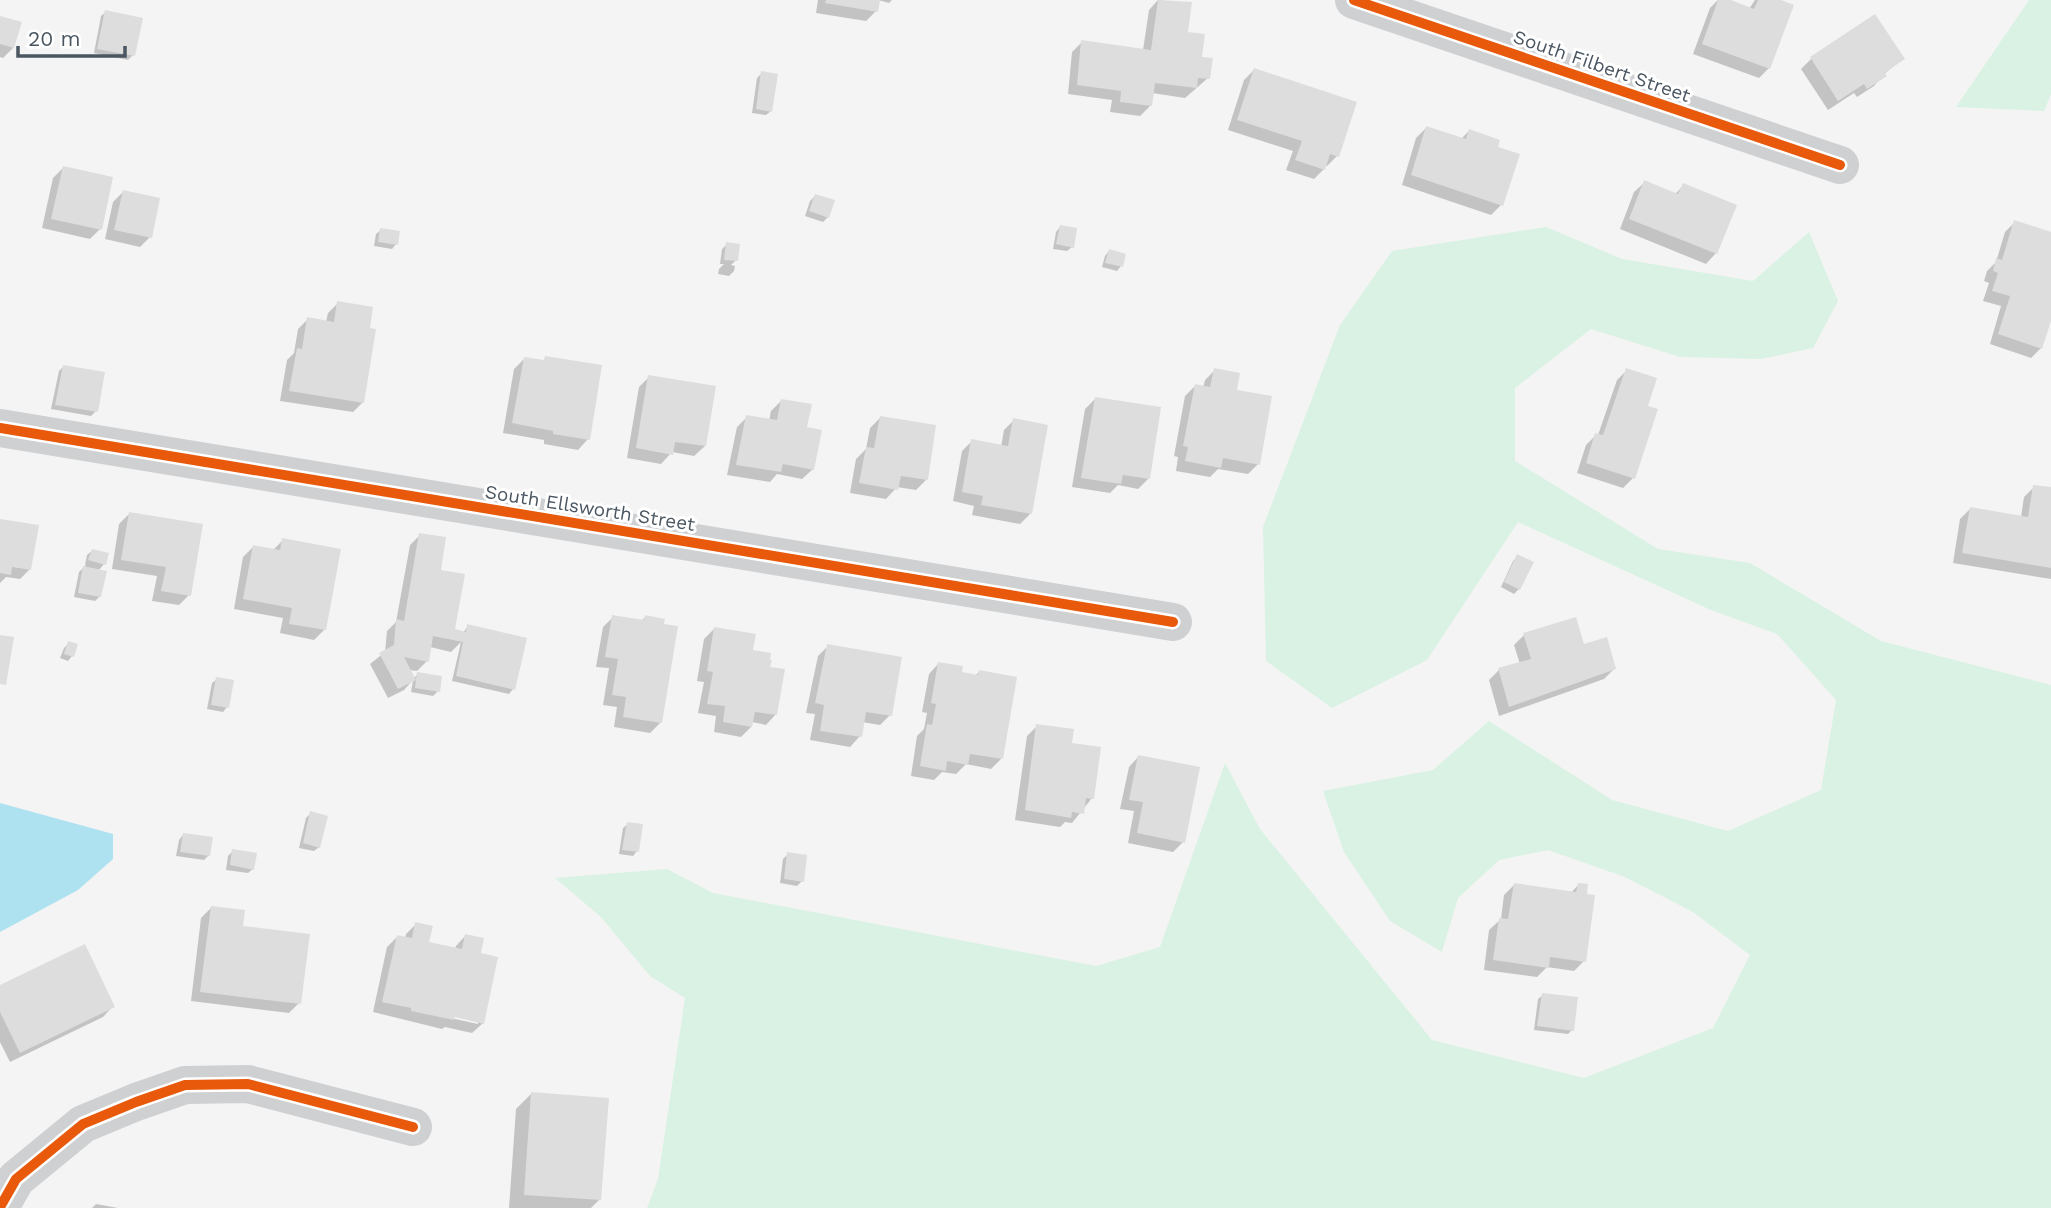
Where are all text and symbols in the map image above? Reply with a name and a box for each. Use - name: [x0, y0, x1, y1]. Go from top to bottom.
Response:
- scale bar: [18, 14, 124, 58]
- street label: South Filbert Street: [1510, 25, 1694, 107]
- text: 20 m: [28, 26, 80, 51]
- street label: South Ellsworth Street: [483, 480, 697, 536]

